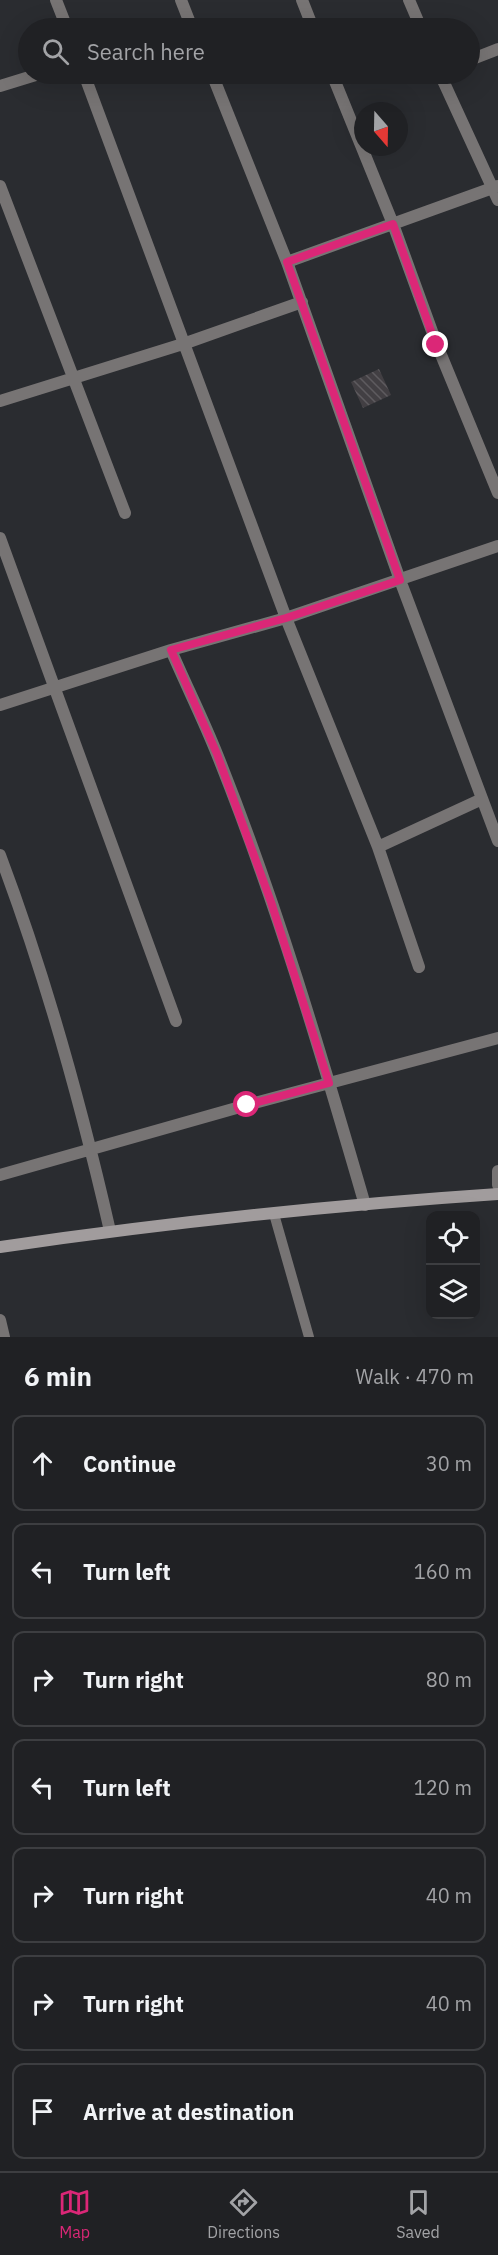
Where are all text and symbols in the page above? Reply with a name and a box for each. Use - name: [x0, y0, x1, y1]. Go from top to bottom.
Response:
- search box: [18, 18, 480, 84]
- icon: search: [39, 35, 72, 68]
- text: Search here: [87, 37, 205, 66]
- north arrow: [354, 102, 408, 156]
- route end: [422, 331, 448, 357]
- route start: [233, 1091, 259, 1117]
- map controls: [426, 1211, 480, 1319]
- button: locate: [426, 1211, 480, 1265]
- button: layers: [426, 1265, 480, 1319]
- text: 6 min: [24, 1359, 92, 1393]
- text: Walk · 470 m: [356, 1363, 474, 1390]
- icon: ahead: [26, 1447, 59, 1480]
- text: Continue: [83, 1449, 176, 1478]
- text: 30 m: [426, 1450, 472, 1477]
- icon: left: [26, 1555, 59, 1588]
- text: Turn left: [83, 1557, 171, 1586]
- text: 160 m: [414, 1558, 472, 1585]
- icon: right: [26, 1663, 59, 1696]
- text: Turn right: [83, 1665, 184, 1694]
- text: 80 m: [426, 1666, 472, 1693]
- icon: left: [26, 1771, 59, 1804]
- text: Turn left: [83, 1773, 171, 1802]
- text: 120 m: [414, 1774, 472, 1801]
- icon: right: [26, 1879, 59, 1912]
- text: Turn right: [83, 1881, 184, 1910]
- text: 40 m: [426, 1882, 472, 1909]
- icon: right: [26, 1987, 59, 2020]
- text: Turn right: [83, 1989, 184, 2018]
- text: 40 m: [426, 1990, 472, 2017]
- icon: arrive: [26, 2095, 59, 2128]
- text: Arrive at destination: [83, 2097, 294, 2126]
- tab: Map: [58, 2186, 91, 2242]
- tab: Directions: [207, 2186, 280, 2242]
- tab: Saved: [396, 2186, 440, 2242]

